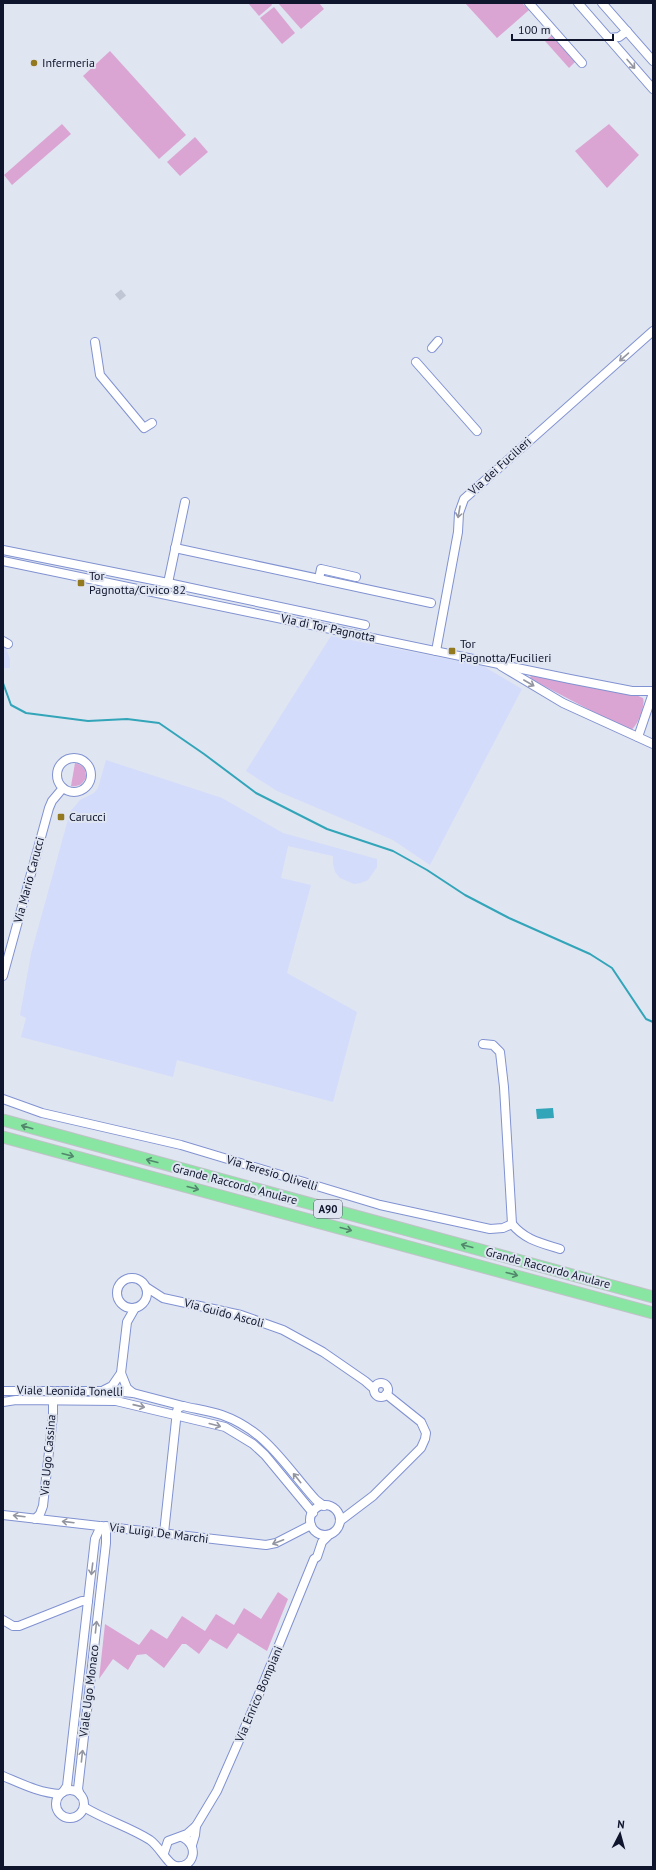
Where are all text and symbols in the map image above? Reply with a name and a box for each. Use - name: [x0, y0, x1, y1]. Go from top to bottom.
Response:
- scale bar: [512, 16, 613, 42]
- text: 100 m: [518, 22, 551, 37]
- place label: Infermeria: [42, 55, 95, 70]
- marker: Infermeria: [29, 58, 39, 68]
- one-way arrow: [626, 58, 635, 68]
- one-way arrow: [618, 352, 629, 361]
- street label: Via dei Fucilieri: [464, 433, 534, 498]
- one-way arrow: [455, 505, 463, 518]
- place label: Tor Pagnotta/Civico 82: [89, 568, 186, 597]
- marker: Tor Pagnotta/Civico 82: [76, 578, 86, 588]
- street label: Via di Tor Pagnotta: [278, 610, 377, 645]
- place label: Tor Pagnotta/Fucilieri: [460, 636, 551, 665]
- marker: Tor Pagnotta/Fucilieri: [447, 646, 457, 656]
- one-way arrow: [523, 679, 535, 687]
- place label: Carucci: [69, 809, 106, 824]
- marker: Carucci: [56, 812, 66, 822]
- street label: Via Mario Carucci: [10, 835, 47, 926]
- one-way arrow: [21, 1123, 34, 1130]
- street label: Via Teresio Olivelli: [224, 1151, 320, 1194]
- one-way arrow: [61, 1152, 74, 1159]
- one-way arrow: [146, 1157, 159, 1165]
- street label: Grande Raccordo Anulare: [171, 1160, 299, 1207]
- one-way arrow: [187, 1185, 200, 1193]
- road number: A90: [314, 1200, 342, 1218]
- one-way arrow: [339, 1226, 352, 1233]
- one-way arrow: [461, 1242, 474, 1249]
- street label: Grande Raccordo Anulare: [484, 1244, 612, 1291]
- one-way arrow: [505, 1271, 518, 1279]
- street label: Via Guido Ascoli: [181, 1294, 266, 1330]
- street label: Viale Leonida Tonelli: [16, 1382, 123, 1399]
- one-way arrow: [133, 1403, 146, 1411]
- street label: Via Ugo Cassina: [36, 1414, 59, 1497]
- one-way arrow: [209, 1422, 222, 1429]
- one-way arrow: [293, 1472, 302, 1483]
- one-way arrow: [13, 1513, 26, 1520]
- one-way arrow: [62, 1518, 75, 1526]
- street label: Via Luigi De Marchi: [108, 1519, 209, 1546]
- one-way arrow: [272, 1538, 284, 1546]
- one-way arrow: [88, 1562, 96, 1575]
- one-way arrow: [93, 1621, 100, 1634]
- street label: Viale Ugo Monaco: [75, 1644, 102, 1739]
- street label: Via Enrico Bompiani: [231, 1644, 286, 1745]
- one-way arrow: [78, 1750, 86, 1763]
- north arrow: [600, 1814, 640, 1854]
- text: N: [617, 1817, 625, 1831]

